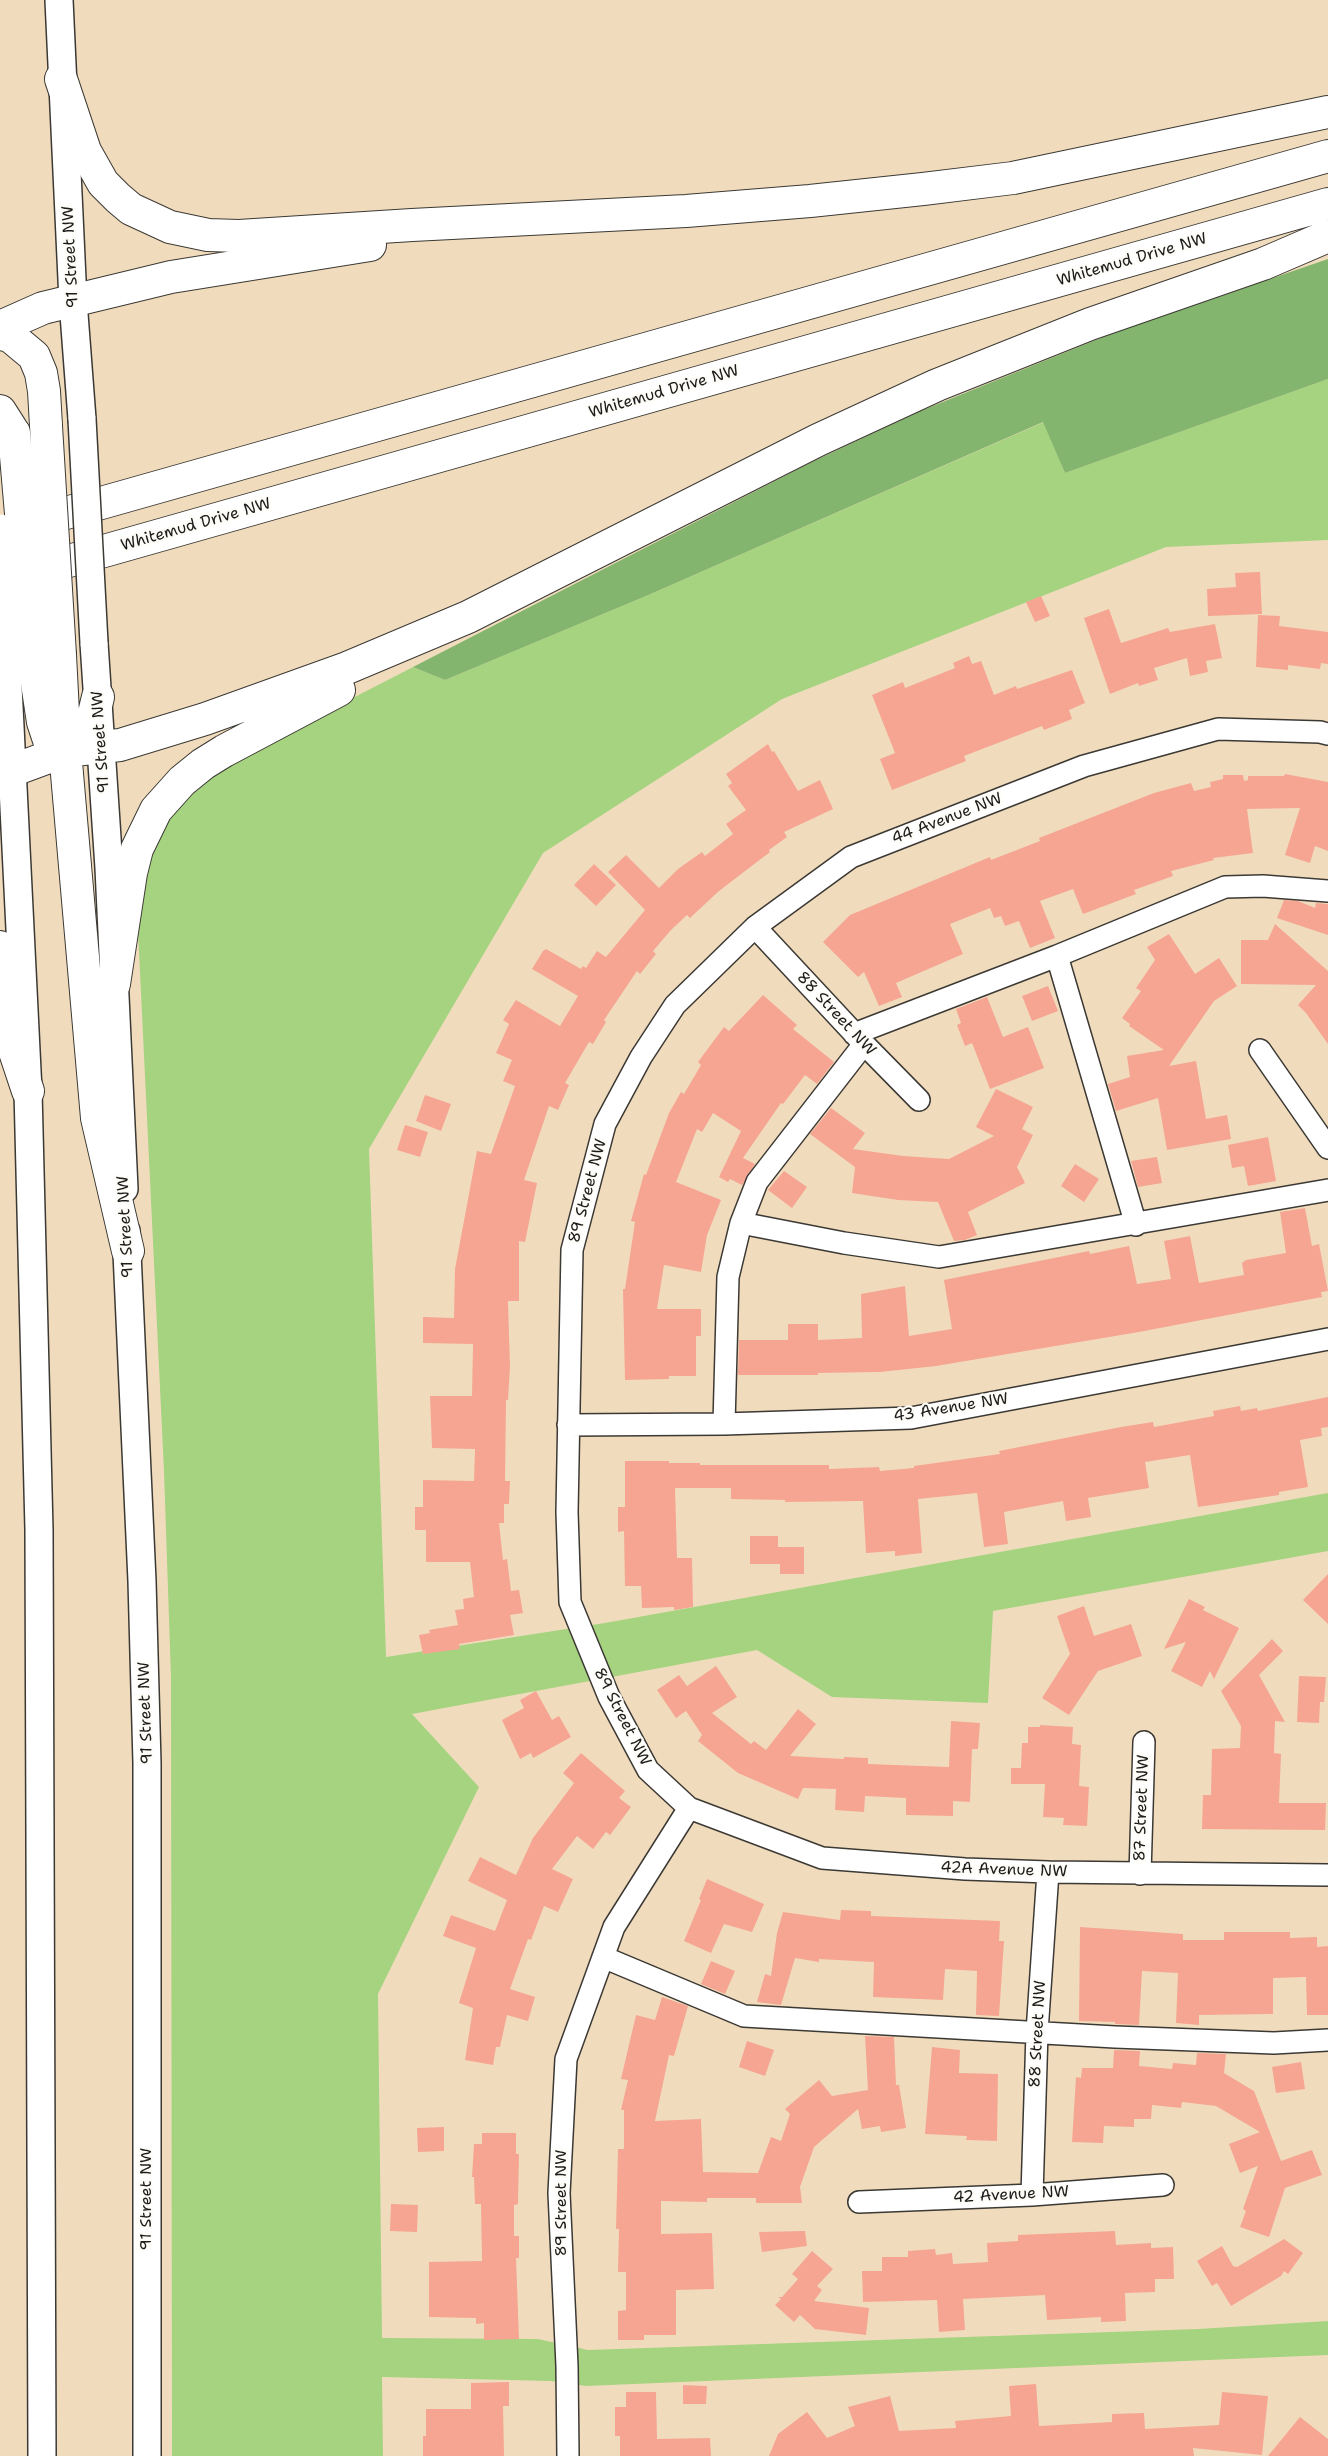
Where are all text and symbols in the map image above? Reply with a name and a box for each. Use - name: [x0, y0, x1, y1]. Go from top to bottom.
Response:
- street label: 91 Street NW: [59, 205, 83, 309]
- street label: Whitemud Drive NW: [1055, 229, 1209, 291]
- street label: Whitemud Drive NW: [587, 361, 741, 423]
- street label: Whitemud Drive NW: [119, 494, 273, 556]
- street label: 91 Street NW: [88, 690, 114, 794]
- street label: 44 Avenue NW: [889, 789, 1005, 849]
- street label: 88 Street NW: [792, 968, 880, 1060]
- street label: 89 Street NW: [565, 1137, 611, 1245]
- street label: 91 Street NW: [114, 1175, 138, 1279]
- street label: 43 Avenue NW: [892, 1389, 1010, 1427]
- street label: 91 Street NW: [135, 1661, 157, 1765]
- street label: 89 Street NW: [589, 1665, 655, 1769]
- street label: 87 Street NW: [1131, 1754, 1153, 1862]
- street label: 42A Avenue NW: [940, 1858, 1068, 1882]
- street label: 88 Street NW: [1026, 1980, 1050, 2088]
- street label: 91 Street NW: [137, 2148, 157, 2250]
- street label: 89 Street NW: [552, 2149, 572, 2257]
- street label: 42 Avenue NW: [953, 2182, 1069, 2208]

